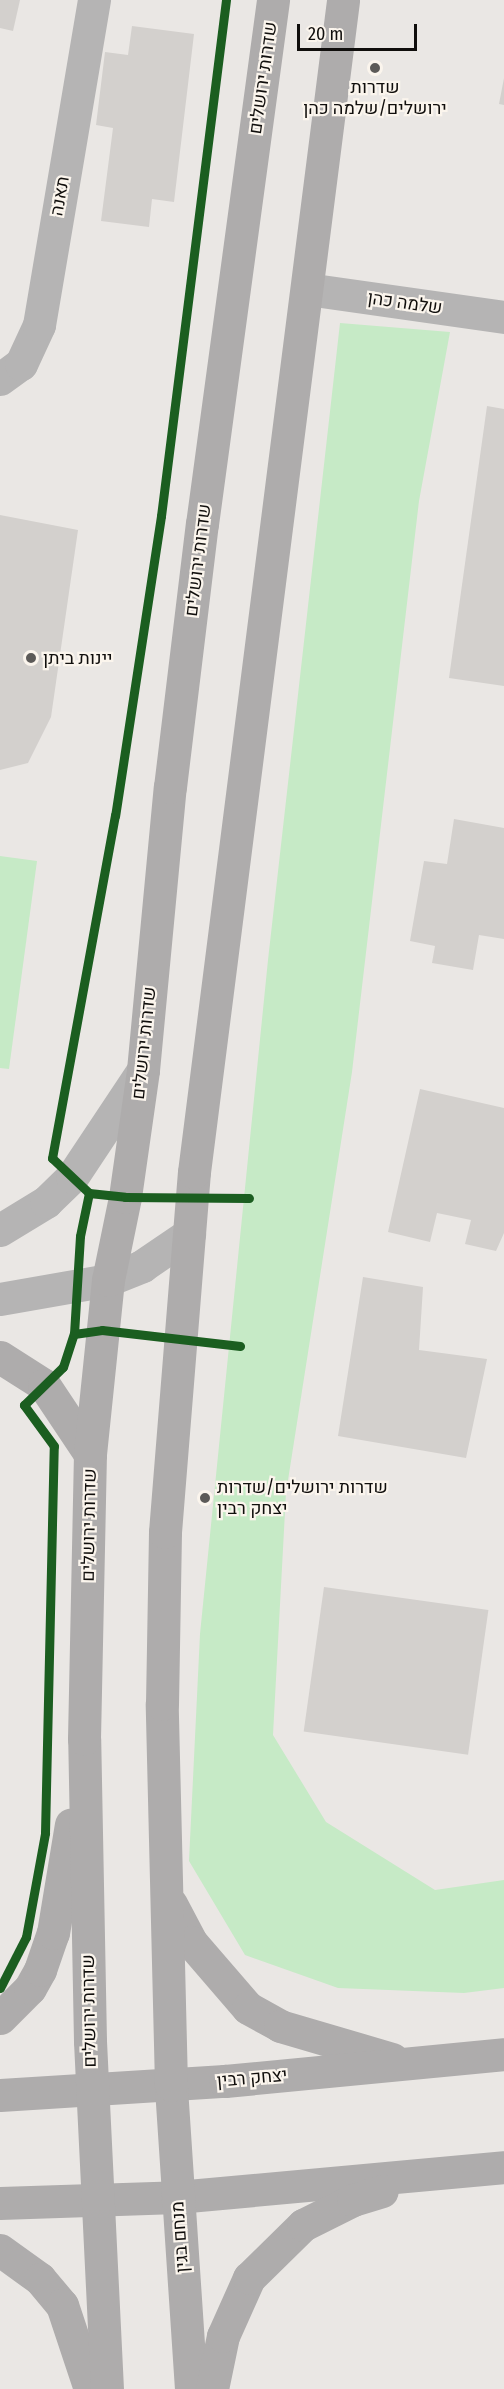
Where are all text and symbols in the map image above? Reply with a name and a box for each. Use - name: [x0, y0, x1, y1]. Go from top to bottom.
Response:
- scale bar: [300, 12, 420, 50]
- street label: שדרות ירושלים: [244, 20, 282, 136]
- text: 20 m: [308, 23, 343, 45]
- marker: שדרות ירושלים/שלמה כהן: [368, 61, 382, 75]
- place label: שדרות ירושלים/שלמה כהן: [303, 77, 447, 119]
- street label: תאנה: [46, 174, 74, 218]
- street label: שלמה כהן: [366, 287, 444, 319]
- street label: שדרות ירושלים: [180, 502, 216, 618]
- place label: יינות ביתן: [43, 647, 112, 669]
- marker: יינות ביתן: [24, 651, 38, 665]
- street label: שדרות ירושלים: [127, 986, 161, 1100]
- street label: שדרות ירושלים: [77, 1468, 101, 1582]
- place label: שדרות ירושלים/שדרות יצחק רבין: [217, 1477, 388, 1520]
- marker: שדרות ירושלים/שדרות יצחק רבין: [198, 1491, 212, 1505]
- street label: שדרות ירושלים: [77, 1954, 101, 2068]
- street label: יצחק רבין: [216, 2064, 288, 2092]
- street label: מנחם בגין: [167, 2201, 193, 2273]

